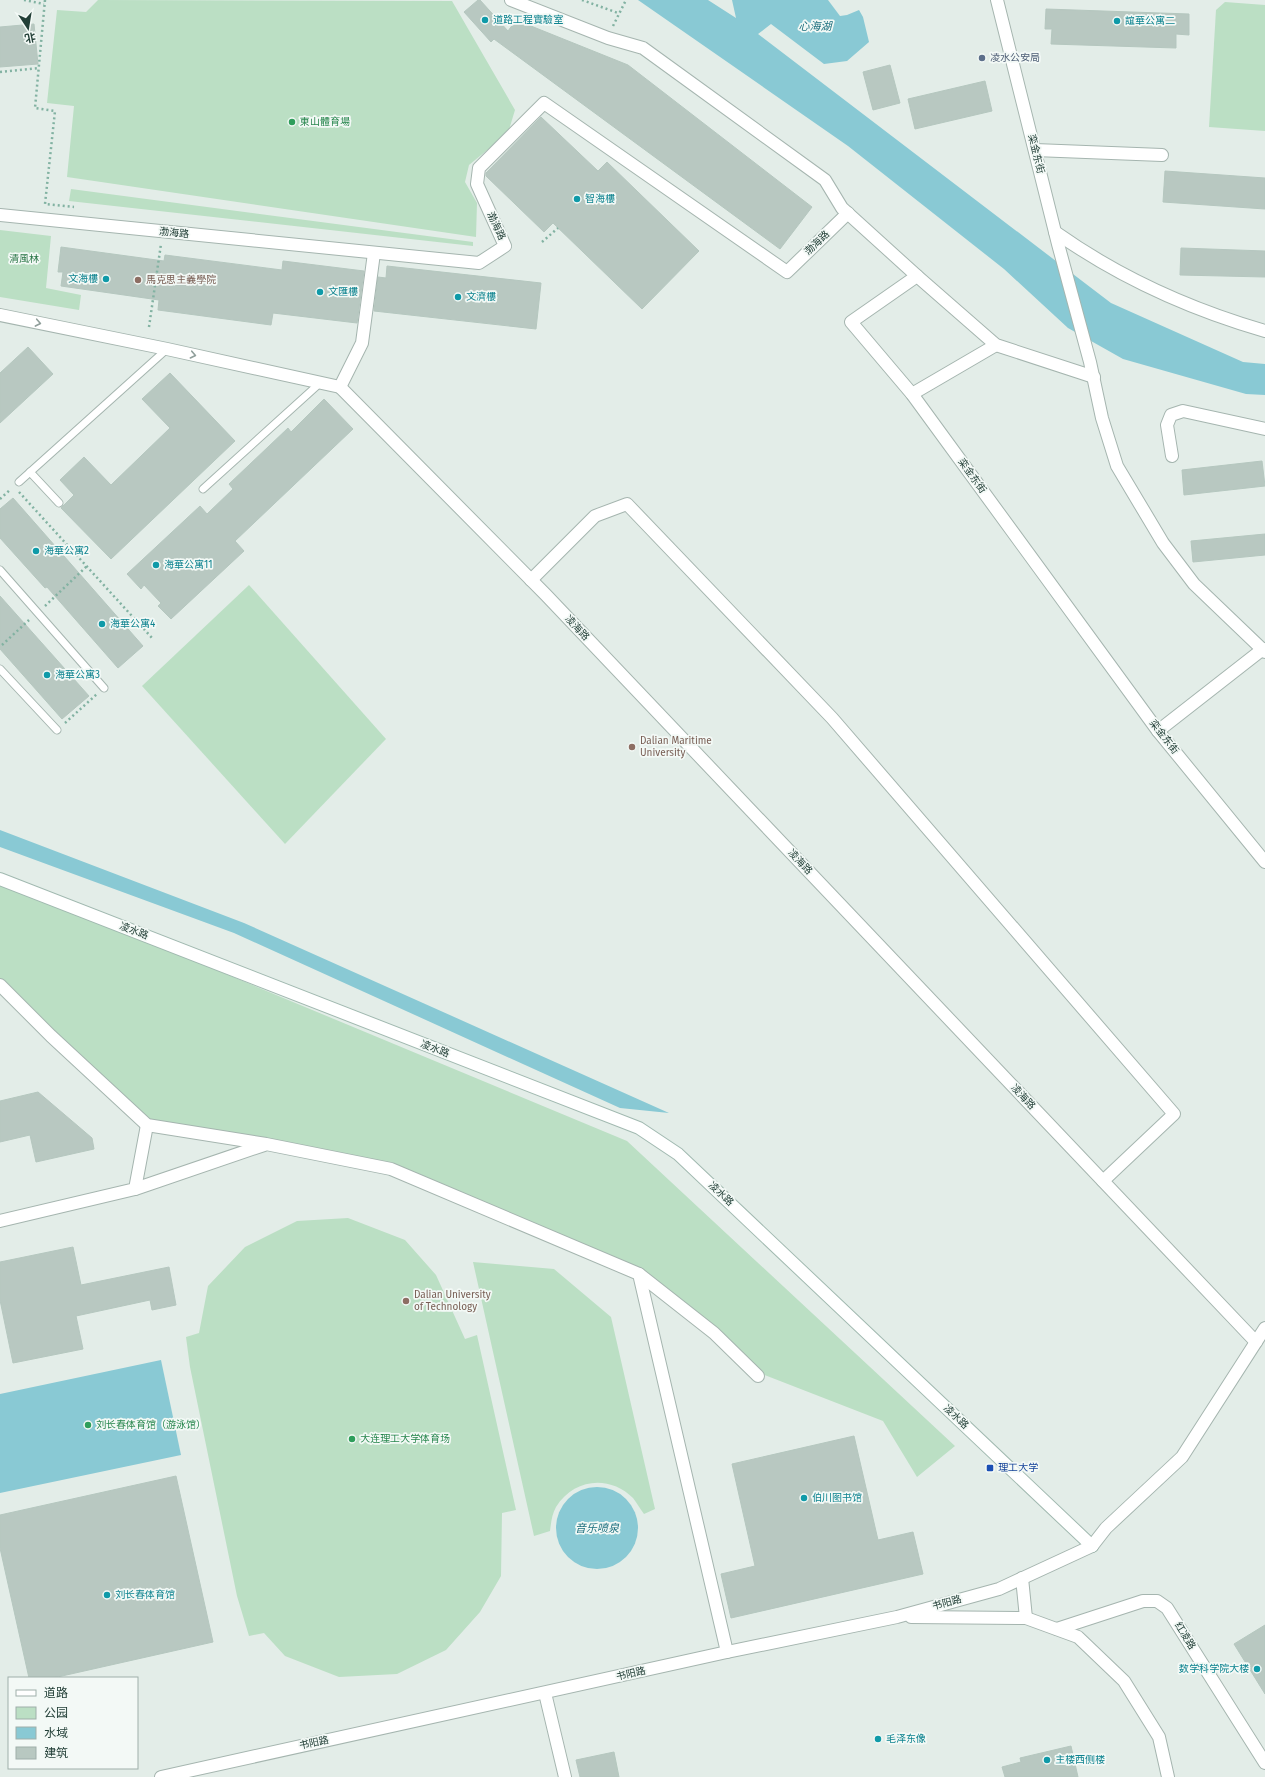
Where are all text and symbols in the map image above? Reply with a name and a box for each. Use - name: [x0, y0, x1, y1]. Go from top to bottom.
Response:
- north arrow: [8, 8, 48, 48]
- place label: 道路工程實驗室: [493, 14, 563, 26]
- marker: 道路工程實驗室: [480, 15, 490, 25]
- place label: 誼華公寓二: [1125, 15, 1175, 27]
- marker: 誼華公寓二: [1112, 16, 1122, 26]
- water label: 心海湖: [799, 20, 833, 33]
- text: 北: [23, 30, 37, 45]
- place label: 凌水公安局: [990, 52, 1040, 64]
- marker: 凌水公安局: [977, 53, 987, 63]
- place label: 東山體育場: [300, 116, 350, 128]
- marker: 東山體育場: [287, 117, 297, 127]
- street label: 栾金东街: [1025, 133, 1047, 175]
- place label: 智海樓: [585, 193, 615, 205]
- marker: 智海樓: [572, 194, 582, 204]
- street label: 渤海路: [484, 210, 508, 242]
- street label: 渤海路: [158, 225, 190, 241]
- street label: 渤海路: [802, 228, 832, 258]
- park label: 清風林: [9, 253, 39, 265]
- place label: 文海樓: [68, 273, 98, 285]
- marker: 文海樓: [101, 274, 111, 284]
- place label: 馬克思主義學院: [146, 274, 216, 286]
- marker: 馬克思主義學院: [133, 275, 143, 285]
- place label: 文匯樓: [328, 286, 358, 298]
- marker: 文匯樓: [315, 287, 325, 297]
- place label: 文濟樓: [466, 291, 496, 303]
- marker: 文濟樓: [453, 292, 463, 302]
- one-way arrow: [35, 318, 41, 327]
- one-way arrow: [190, 350, 196, 358]
- street label: 栾金东街: [955, 456, 989, 496]
- place label: 海華公寓2: [44, 545, 89, 557]
- marker: 海華公寓2: [31, 546, 41, 556]
- place label: 海華公寓11: [164, 559, 213, 571]
- marker: 海華公寓11: [151, 560, 161, 570]
- street label: 凌海路: [562, 613, 592, 643]
- place label: 海華公寓4: [110, 618, 156, 630]
- marker: 海華公寓4: [97, 619, 107, 629]
- place label: 海華公寓3: [55, 669, 100, 681]
- marker: 海華公寓3: [42, 670, 52, 680]
- street label: 栾金东街: [1147, 718, 1181, 756]
- place label: Dalian Maritime University: [640, 735, 712, 759]
- marker: Dalian Maritime University: [627, 742, 637, 752]
- street label: 凌海路: [785, 847, 815, 877]
- street label: 凌水路: [118, 920, 150, 942]
- street label: 凌水路: [419, 1038, 451, 1060]
- street label: 凌海路: [1008, 1082, 1038, 1112]
- street label: 凌水路: [706, 1179, 736, 1209]
- place label: Dalian University of Technology: [414, 1289, 491, 1313]
- marker: Dalian University of Technology: [401, 1296, 411, 1306]
- street label: 凌水路: [941, 1402, 971, 1432]
- place label: 刘长春体育馆（游泳馆）: [96, 1419, 206, 1431]
- marker: 刘长春体育馆（游泳馆）: [83, 1420, 93, 1430]
- place label: 大连理工大学体育场: [360, 1433, 450, 1445]
- marker: 大连理工大学体育场: [347, 1434, 357, 1444]
- place label: 理工大学: [998, 1462, 1038, 1474]
- marker: 理工大学: [985, 1463, 995, 1473]
- place label: 伯川图书馆: [812, 1492, 862, 1504]
- marker: 伯川图书馆: [799, 1493, 809, 1503]
- water label: 音乐喷泉: [575, 1522, 620, 1535]
- place label: 刘长春体育馆: [115, 1589, 175, 1601]
- marker: 刘长春体育馆: [102, 1590, 112, 1600]
- street label: 书阳路: [931, 1593, 963, 1613]
- street label: 红凌路: [1172, 1620, 1198, 1652]
- place label: 数学科学院大楼: [1179, 1663, 1249, 1675]
- marker: 数学科学院大楼: [1252, 1664, 1262, 1674]
- street label: 书阳路: [615, 1665, 647, 1683]
- legend: [8, 1677, 138, 1769]
- text: 道路: [44, 1686, 68, 1700]
- text: 公园: [44, 1706, 68, 1720]
- text: 水域: [44, 1726, 68, 1740]
- place label: 毛泽东像: [886, 1733, 926, 1745]
- street label: 书阳路: [298, 1734, 330, 1752]
- marker: 毛泽东像: [873, 1734, 883, 1744]
- text: 建筑: [44, 1746, 68, 1760]
- place label: 主楼西侧楼: [1055, 1754, 1105, 1766]
- marker: 主楼西侧楼: [1042, 1755, 1052, 1765]

